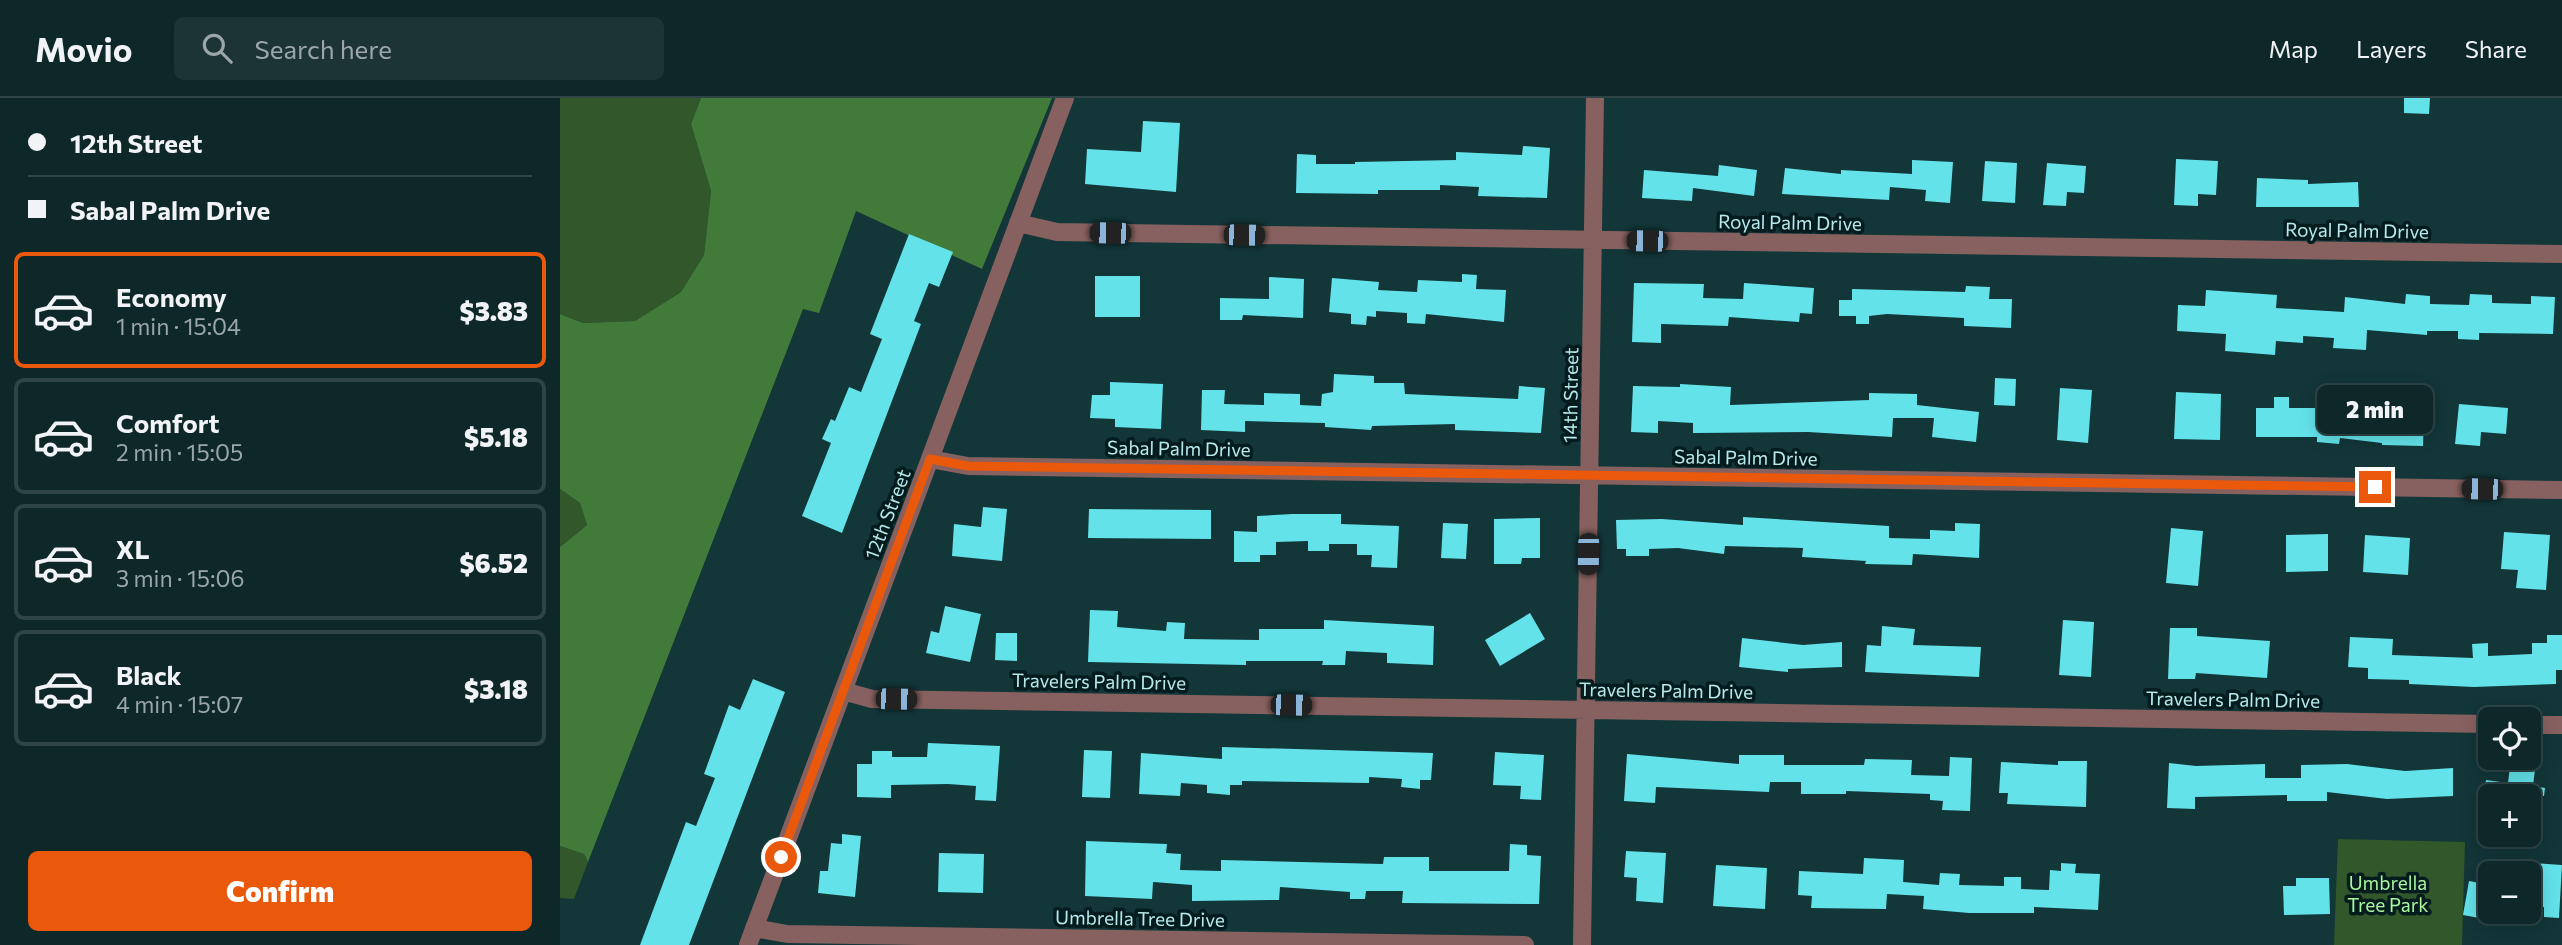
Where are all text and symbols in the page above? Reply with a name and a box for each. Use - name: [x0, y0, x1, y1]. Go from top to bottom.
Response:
- search box: [174, 17, 664, 80]
- text: Movio: [35, 28, 132, 69]
- icon: search: [198, 29, 236, 67]
- text: Search here: [254, 33, 392, 64]
- text: Map: [2269, 34, 2318, 63]
- text: Layers: [2356, 34, 2427, 63]
- text: Share: [2465, 34, 2527, 63]
- text: 12th Street: [70, 127, 203, 158]
- text: Sabal Palm Drive: [70, 194, 270, 225]
- street label: Royal Palm Drive: [1718, 209, 1862, 235]
- street label: Royal Palm Drive: [2285, 217, 2429, 243]
- car: [1089, 222, 1132, 244]
- car: [1223, 224, 1266, 246]
- car: [1626, 230, 1669, 252]
- icon: car: [32, 279, 95, 342]
- text: Economy: [116, 281, 227, 312]
- text: $3.83: [460, 295, 528, 326]
- text: 1 min · 15:04: [116, 312, 241, 340]
- street label: 14th Street: [1558, 347, 1582, 443]
- callout: 2 min: [2317, 386, 2433, 434]
- text: 2 min: [2346, 395, 2404, 423]
- icon: car: [32, 405, 95, 468]
- text: Comfort: [116, 407, 219, 438]
- text: $5.18: [464, 421, 528, 452]
- street label: Sabal Palm Drive: [1107, 435, 1251, 461]
- text: 2 min · 15:05: [116, 438, 243, 466]
- street label: Sabal Palm Drive: [1674, 444, 1818, 470]
- street label: 12th Street: [859, 465, 915, 562]
- route end: [2359, 471, 2391, 503]
- car: [2461, 478, 2504, 500]
- icon: car: [32, 531, 95, 594]
- text: XL: [116, 533, 150, 564]
- car: [1578, 533, 1599, 575]
- text: $6.52: [459, 547, 528, 578]
- text: 3 min · 15:06: [116, 564, 244, 592]
- icon: car: [32, 657, 95, 720]
- text: Black: [116, 659, 182, 690]
- street label: Travelers Palm Drive: [1012, 668, 1186, 694]
- text: $3.18: [464, 673, 528, 704]
- street label: Travelers Palm Drive: [1579, 677, 1753, 703]
- street label: Travelers Palm Drive: [2146, 686, 2320, 712]
- car: [875, 688, 918, 710]
- text: 4 min · 15:07: [116, 690, 243, 718]
- car: [1270, 694, 1313, 716]
- map controls: [2478, 707, 2541, 924]
- button: locate: [2478, 707, 2541, 770]
- button: +: [2478, 784, 2541, 847]
- route start: [765, 841, 797, 873]
- button: Confirm: [28, 851, 532, 931]
- button: −: [2478, 861, 2541, 924]
- park label: Umbrella Tree Park: [2347, 871, 2429, 916]
- street label: Umbrella Tree Drive: [1055, 905, 1225, 931]

